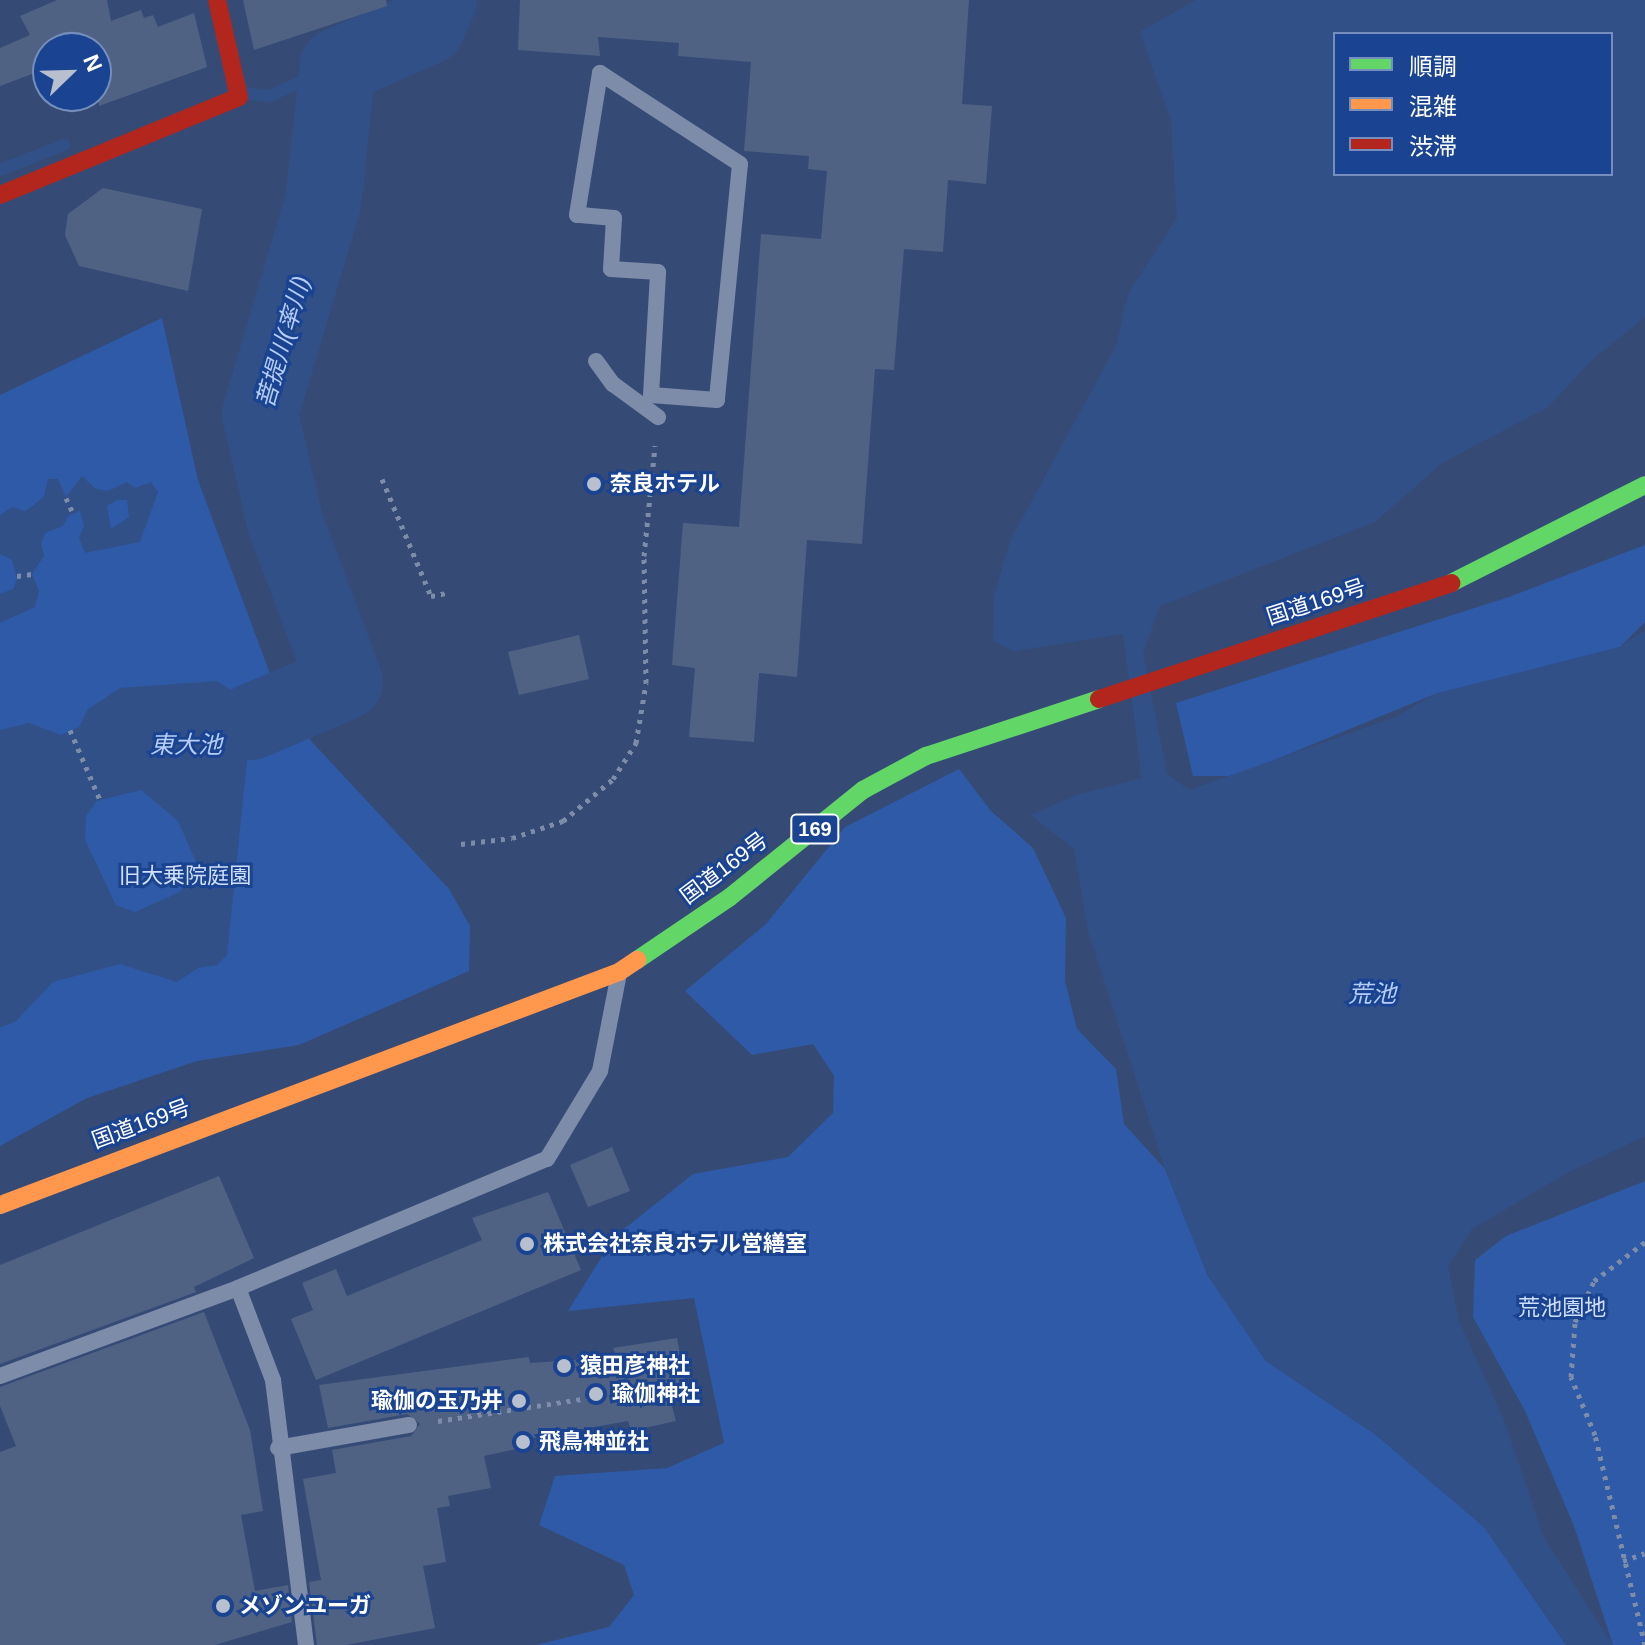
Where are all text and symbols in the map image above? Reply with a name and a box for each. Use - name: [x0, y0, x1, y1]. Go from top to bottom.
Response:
- north arrow: [32, 32, 112, 112]
- legend: [1333, 32, 1613, 176]
- text: N: [78, 51, 107, 75]
- text: 順調: [1409, 53, 1457, 80]
- text: 混雑: [1409, 93, 1457, 120]
- text: 渋滞: [1409, 133, 1457, 160]
- water label: 菩提川(率川): [250, 273, 316, 411]
- place label: 奈良ホテル: [610, 471, 720, 497]
- marker: 奈良ホテル: [585, 475, 603, 493]
- street label: 国道169号: [1263, 574, 1369, 630]
- water label: 東大池: [150, 731, 222, 759]
- road number: 169: [789, 813, 841, 845]
- street label: 国道169号: [675, 827, 773, 909]
- park label: 旧大乗院庭園: [119, 863, 251, 889]
- water label: 荒池: [1348, 980, 1396, 1008]
- street label: 国道169号: [88, 1094, 194, 1154]
- place label: 株式会社奈良ホテル営繕室: [543, 1231, 807, 1257]
- marker: 株式会社奈良ホテル営繕室: [518, 1235, 536, 1253]
- park label: 荒池園地: [1518, 1295, 1606, 1321]
- place label: 猿田彦神社: [580, 1353, 690, 1379]
- marker: 猿田彦神社: [555, 1357, 573, 1375]
- place label: 瑜伽神社: [612, 1381, 700, 1407]
- marker: 瑜伽神社: [587, 1385, 605, 1403]
- place label: 瑜伽の玉乃井: [371, 1388, 503, 1414]
- marker: 瑜伽の玉乃井: [510, 1392, 528, 1410]
- place label: 飛鳥神並社: [539, 1429, 649, 1455]
- marker: 飛鳥神並社: [514, 1433, 532, 1451]
- place label: メゾンユーガ: [239, 1593, 371, 1619]
- marker: メゾンユーガ: [214, 1597, 232, 1615]

